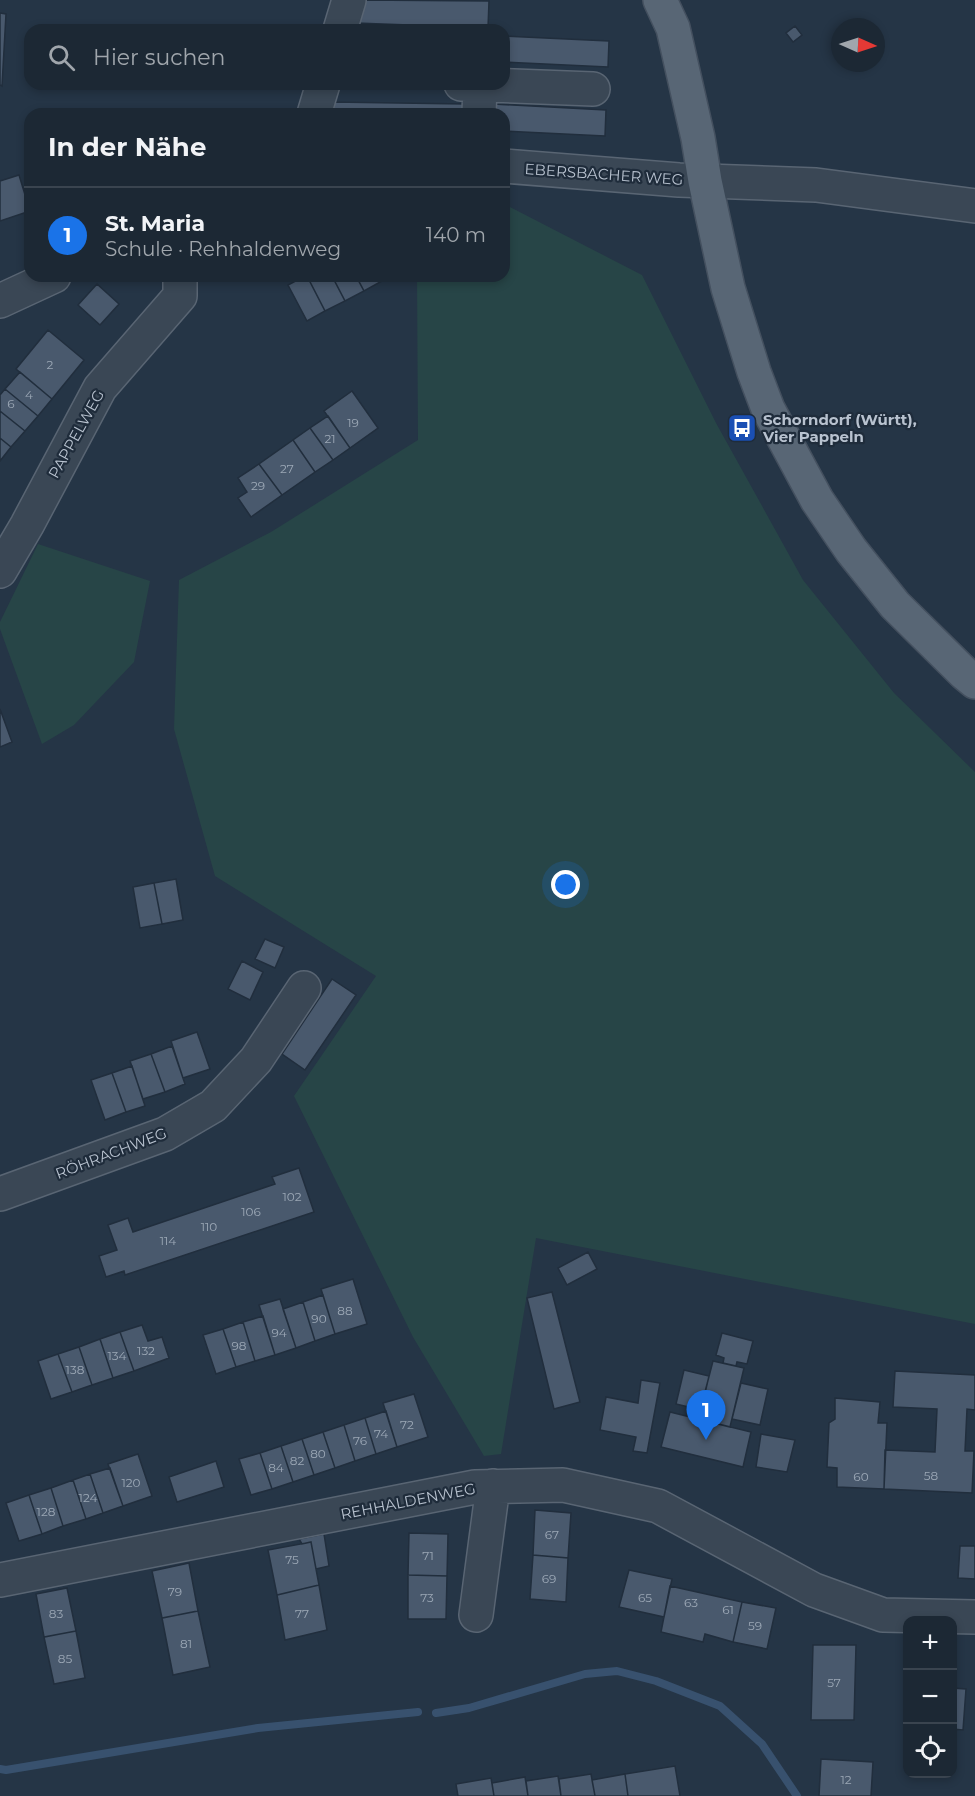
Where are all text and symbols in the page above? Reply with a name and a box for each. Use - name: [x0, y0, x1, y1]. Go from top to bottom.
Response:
- north arrow: [831, 18, 885, 72]
- search box: [24, 24, 510, 90]
- icon: search: [45, 41, 78, 74]
- text: Hier suchen: [93, 44, 225, 71]
- text: In der Nähe: [48, 131, 206, 163]
- street label: EBERSBACHER WEG: [524, 159, 684, 189]
- text: St. Maria: [105, 210, 205, 237]
- text: 1: [64, 223, 71, 247]
- text: 140 m: [426, 223, 486, 247]
- text: Schule · Rehhaldenweg: [105, 237, 341, 261]
- house number: 2: [47, 357, 54, 372]
- street label: PAPPELWEG: [44, 386, 108, 482]
- house number: 4: [25, 387, 33, 402]
- house number: 6: [7, 396, 15, 411]
- place label: Schorndorf (Württ), Vier Pappeln: [762, 410, 917, 446]
- bus stop icon: Schorndorf (Württ), Vier Pappeln: [726, 412, 758, 444]
- house number: 19: [347, 415, 359, 430]
- house number: 21: [324, 431, 336, 446]
- house number: 27: [280, 461, 294, 476]
- house number: 29: [251, 478, 265, 493]
- your location: [551, 870, 580, 899]
- street label: RÖHRACHWEG: [53, 1123, 169, 1183]
- house number: 102: [282, 1189, 302, 1204]
- house number: 106: [241, 1204, 261, 1219]
- house number: 110: [201, 1219, 217, 1234]
- house number: 114: [160, 1233, 176, 1248]
- house number: 88: [337, 1303, 353, 1318]
- house number: 90: [311, 1311, 327, 1326]
- house number: 94: [271, 1325, 287, 1340]
- house number: 98: [232, 1338, 247, 1353]
- house number: 132: [137, 1343, 155, 1358]
- house number: 134: [107, 1348, 127, 1363]
- house number: 138: [66, 1362, 85, 1377]
- pin: 1: [686, 1390, 726, 1440]
- house number: 72: [400, 1417, 414, 1432]
- house number: 74: [374, 1426, 388, 1441]
- house number: 76: [353, 1433, 367, 1448]
- house number: 80: [310, 1446, 326, 1461]
- house number: 82: [290, 1453, 304, 1468]
- house number: 84: [268, 1460, 284, 1475]
- house number: 58: [924, 1468, 939, 1483]
- house number: 60: [853, 1469, 869, 1484]
- house number: 120: [121, 1475, 141, 1490]
- street label: REHHALDENWEG: [339, 1479, 477, 1523]
- house number: 124: [79, 1490, 97, 1505]
- house number: 128: [37, 1504, 56, 1519]
- house number: 67: [545, 1527, 559, 1542]
- house number: 71: [422, 1548, 434, 1563]
- house number: 75: [285, 1552, 299, 1567]
- house number: 69: [542, 1571, 556, 1586]
- house number: 79: [168, 1584, 182, 1599]
- house number: 73: [420, 1590, 434, 1605]
- house number: 65: [638, 1590, 652, 1605]
- house number: 63: [684, 1595, 698, 1610]
- house number: 61: [722, 1602, 734, 1617]
- house number: 83: [49, 1606, 63, 1621]
- house number: 77: [295, 1606, 309, 1621]
- map controls: [903, 1616, 957, 1778]
- button: +: [903, 1616, 957, 1670]
- house number: 59: [748, 1618, 762, 1633]
- house number: 81: [180, 1636, 192, 1651]
- house number: 85: [58, 1651, 72, 1666]
- button: −: [903, 1670, 957, 1724]
- house number: 57: [827, 1675, 841, 1690]
- button: locate: [903, 1724, 957, 1778]
- house number: 12: [840, 1772, 852, 1787]

